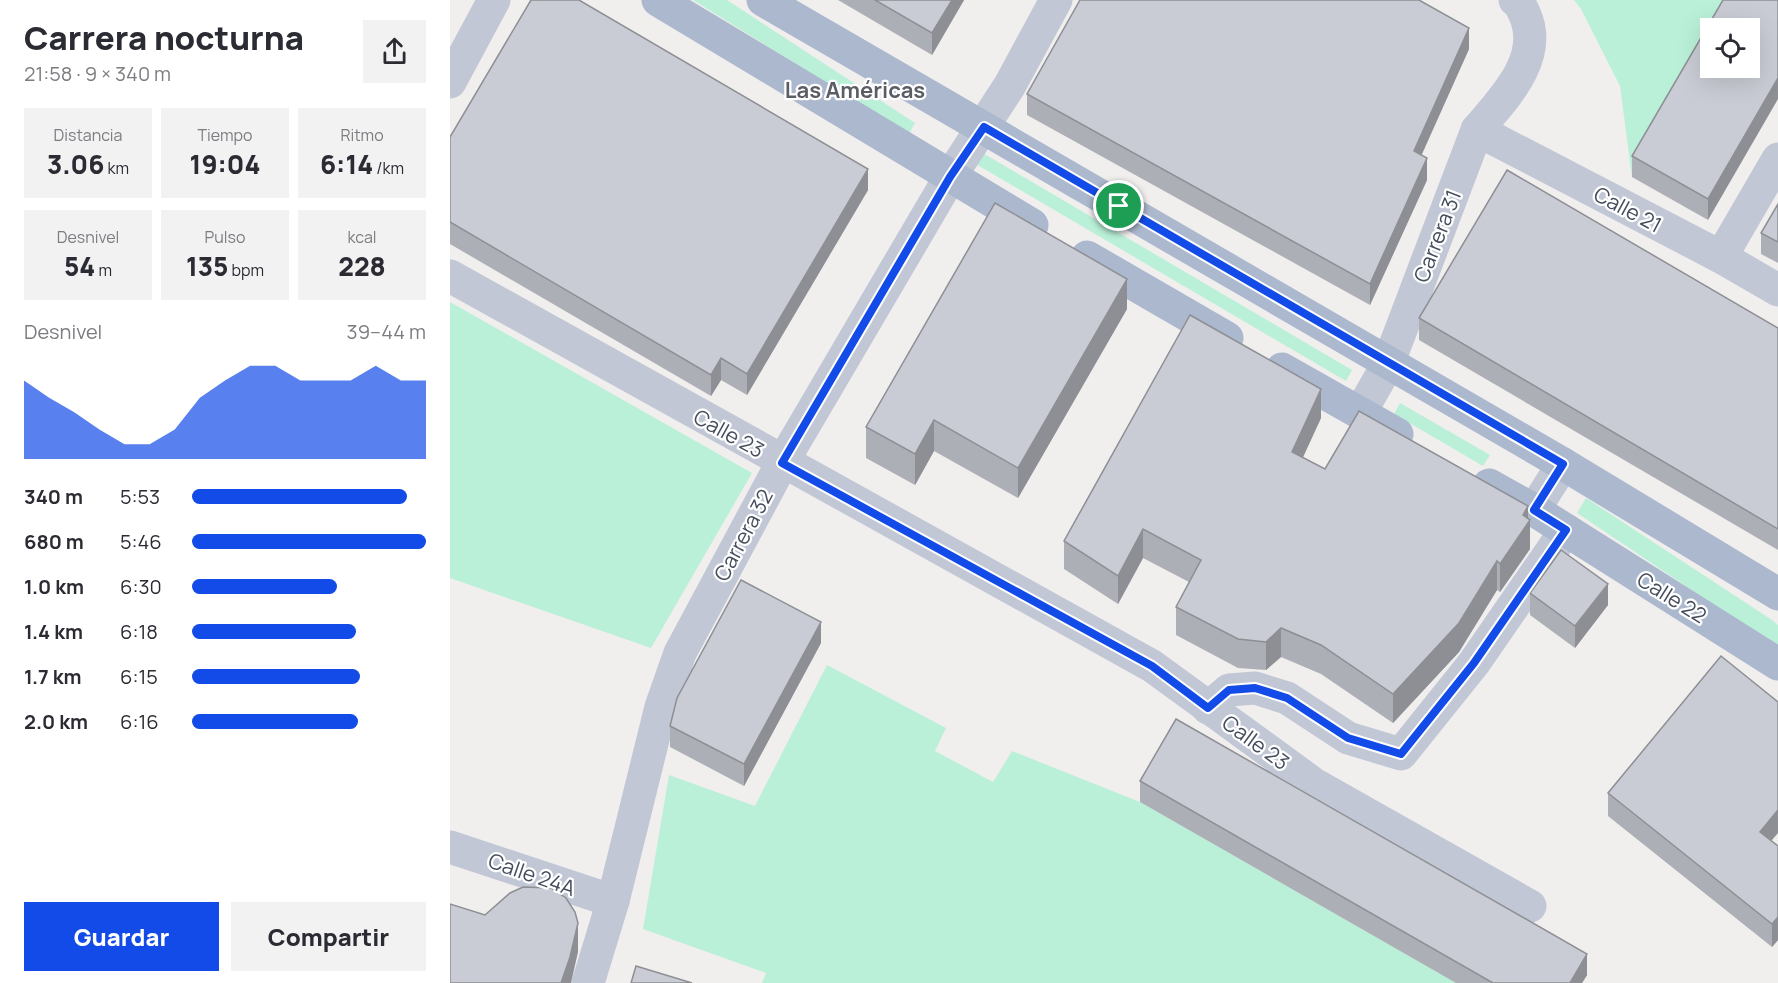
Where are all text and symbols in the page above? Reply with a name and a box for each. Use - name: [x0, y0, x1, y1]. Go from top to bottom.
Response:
- text: Carrera nocturna: [24, 15, 304, 60]
- map controls: [1700, 18, 1760, 78]
- button: locate: [1700, 18, 1760, 78]
- button: share: [363, 20, 426, 83]
- text: 21:58 · 9 × 340 m: [24, 60, 171, 87]
- district label: Las Américas: [785, 75, 925, 105]
- text: Distancia: [54, 124, 122, 146]
- text: Tiempo: [198, 124, 252, 146]
- text: Ritmo: [340, 124, 384, 146]
- text: 3.06: [47, 146, 104, 182]
- text: 19:04: [190, 146, 260, 182]
- text: 6:14: [320, 146, 373, 182]
- text: km: [104, 157, 129, 179]
- text: /km: [373, 157, 404, 179]
- street label: Calle 21: [1589, 179, 1667, 239]
- pin: [1093, 180, 1144, 231]
- street label: Carrera 31: [1407, 186, 1467, 286]
- icon: arrive: [1102, 189, 1135, 222]
- text: Desnivel: [57, 226, 119, 248]
- text: Pulso: [205, 226, 245, 248]
- text: kcal: [347, 226, 377, 248]
- text: 54: [64, 248, 95, 284]
- text: 135: [186, 248, 228, 284]
- text: 228: [338, 248, 386, 284]
- text: m: [95, 259, 112, 281]
- text: bpm: [228, 259, 264, 281]
- text: Desnivel: [24, 318, 102, 345]
- text: 39–44 m: [347, 318, 426, 345]
- street label: Calle 23: [689, 402, 769, 464]
- text: 340 m: [24, 483, 83, 510]
- text: 5:53: [120, 483, 160, 510]
- street label: Carrera 32: [707, 484, 779, 586]
- text: 680 m: [24, 528, 84, 555]
- text: 5:46: [120, 528, 162, 555]
- street label: Calle 22: [1632, 565, 1712, 629]
- text: 1.0 km: [24, 573, 84, 600]
- text: 6:30: [120, 573, 162, 600]
- text: 1.4 km: [24, 618, 83, 645]
- text: 6:18: [120, 618, 158, 645]
- text: 1.7 km: [24, 663, 81, 690]
- text: 6:15: [120, 663, 158, 690]
- text: 2.0 km: [24, 708, 88, 735]
- text: 6:16: [120, 708, 159, 735]
- street label: Calle 23: [1217, 708, 1295, 776]
- street label: Calle 24A: [485, 846, 579, 902]
- button: Guardar: [24, 902, 219, 971]
- button: Compartir: [231, 902, 426, 971]

